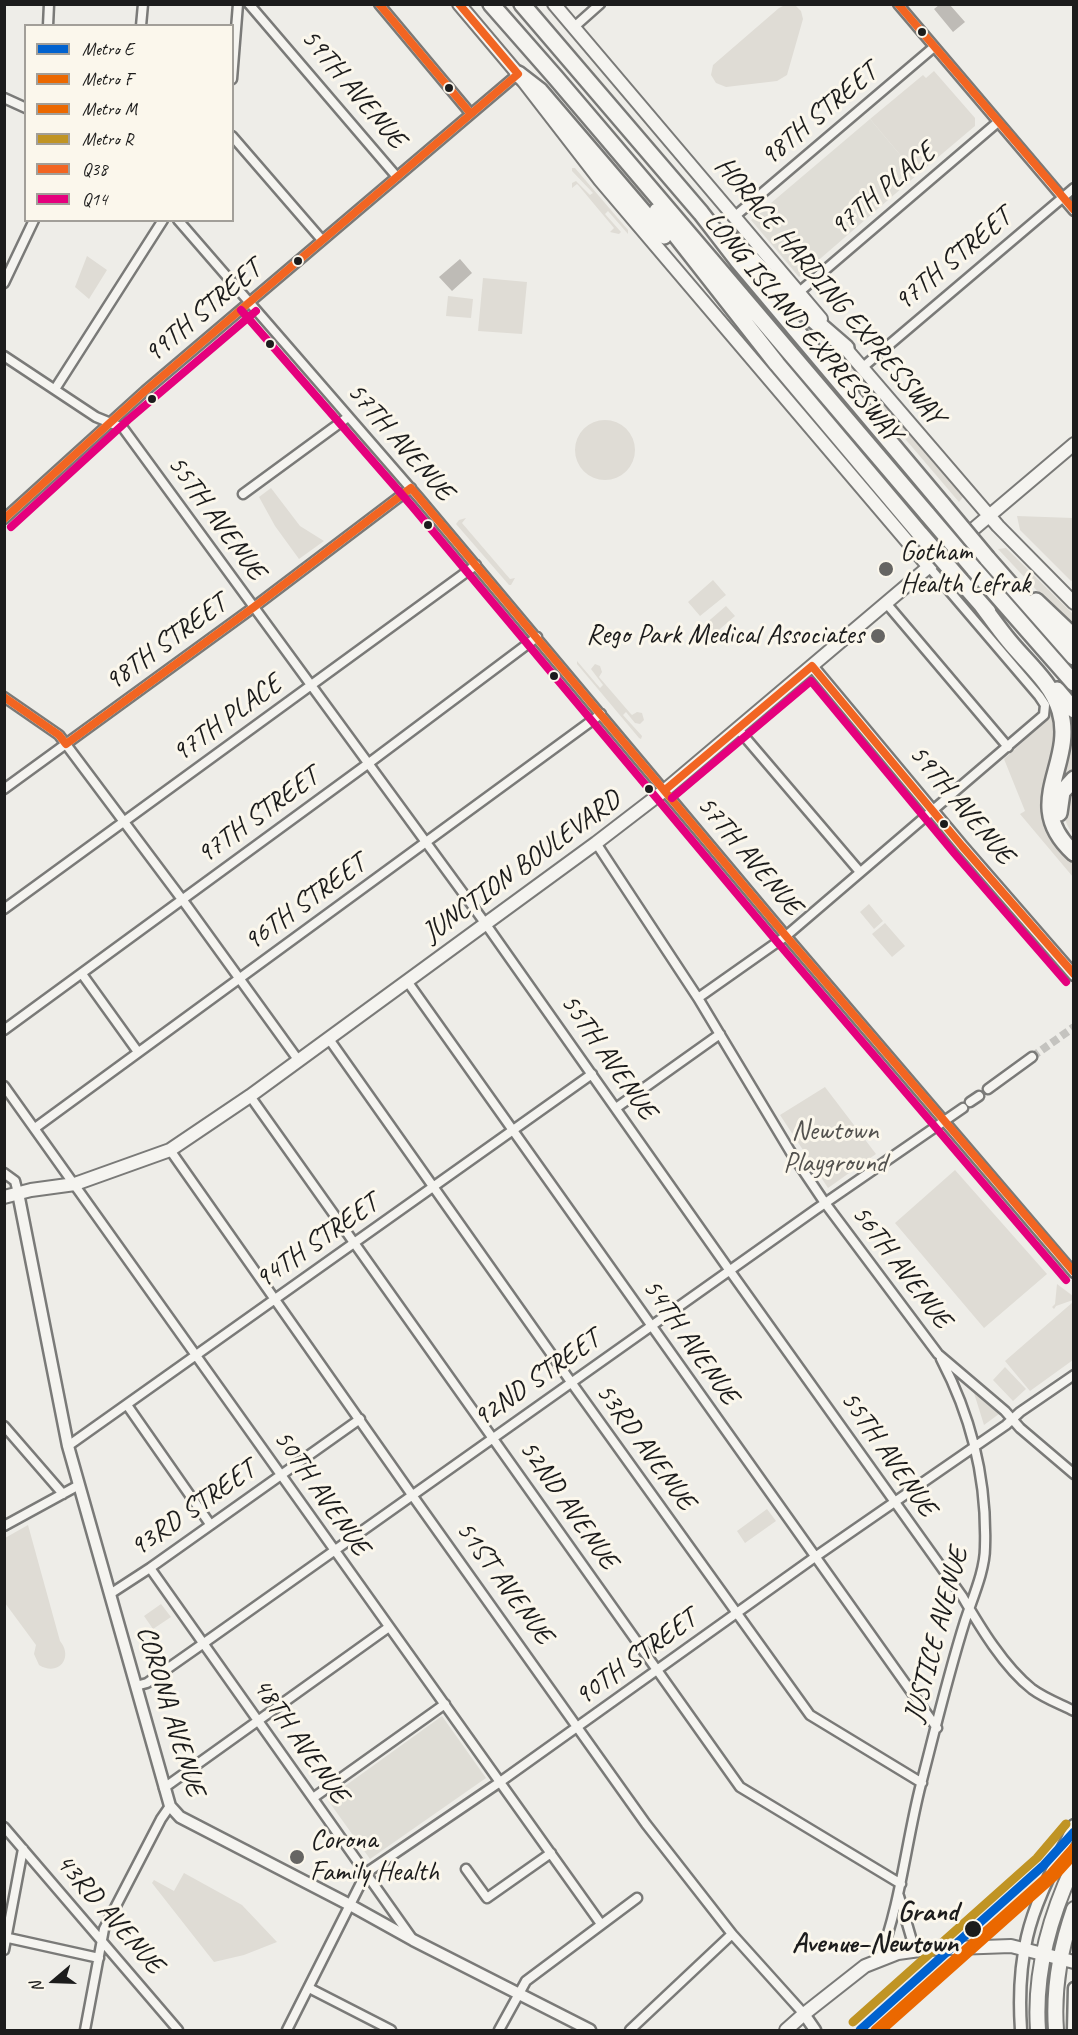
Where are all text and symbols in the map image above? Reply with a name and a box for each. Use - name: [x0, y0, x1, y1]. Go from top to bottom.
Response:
- street label: 59TH AVENUE: [293, 22, 413, 156]
- legend: [24, 24, 234, 222]
- unlabelled marker: [916, 26, 928, 38]
- text: Metro E: [82, 38, 133, 60]
- street label: 98TH STREET: [753, 56, 885, 174]
- text: Metro F: [82, 68, 132, 90]
- unlabelled marker: [443, 82, 455, 94]
- text: Metro M: [82, 98, 137, 120]
- text: Metro R: [82, 128, 133, 150]
- street label: 97TH PLACE: [823, 136, 943, 244]
- street label: HORACE HARDING EXPRESSWAY: [707, 150, 951, 432]
- text: Q38: [82, 158, 107, 180]
- text: Q14: [82, 188, 107, 210]
- street label: 97TH STREET: [887, 201, 1019, 319]
- street label: LONG ISLAND EXPRESSWAY: [696, 205, 908, 449]
- street label: 99TH STREET: [137, 253, 269, 371]
- unlabelled marker: [292, 255, 304, 267]
- unlabelled marker: [264, 338, 276, 350]
- street label: 57TH AVENUE: [339, 376, 461, 508]
- unlabelled marker: [146, 393, 158, 405]
- street label: 55TH AVENUE: [160, 449, 272, 587]
- unlabelled marker: [422, 519, 434, 531]
- place label: Gotham Health Lefrak: [900, 536, 1030, 602]
- marker: Gotham Health Lefrak: [877, 560, 895, 578]
- street label: 98TH STREET: [98, 587, 234, 699]
- place label: Rego Park Medical Associates: [586, 619, 864, 653]
- marker: Rego Park Medical Associates: [869, 627, 887, 645]
- street label: 97TH PLACE: [166, 668, 288, 770]
- unlabelled marker: [548, 670, 560, 682]
- street label: 59TH AVENUE: [901, 738, 1021, 872]
- street label: 97TH STREET: [190, 760, 326, 872]
- unlabelled marker: [643, 783, 655, 795]
- street label: JUNCTION BOULEVARD: [416, 784, 628, 950]
- street label: 57TH AVENUE: [689, 789, 809, 923]
- unlabelled marker: [938, 818, 950, 830]
- street label: 96TH STREET: [237, 847, 373, 959]
- street label: 55TH AVENUE: [552, 988, 664, 1126]
- park label: Newtown Playground: [783, 1115, 887, 1181]
- street label: 94TH STREET: [249, 1187, 385, 1297]
- street label: 56TH AVENUE: [844, 1199, 958, 1335]
- street label: 54TH AVENUE: [634, 1273, 746, 1411]
- street label: 92ND STREET: [467, 1323, 607, 1435]
- street label: 53RD AVENUE: [588, 1377, 702, 1517]
- street label: 55TH AVENUE: [832, 1385, 944, 1523]
- street label: 50TH AVENUE: [265, 1424, 377, 1562]
- street label: 52ND AVENUE: [511, 1434, 625, 1576]
- street label: 93RD STREET: [124, 1453, 262, 1565]
- street label: 51ST AVENUE: [448, 1515, 560, 1651]
- street label: JUSTICE AVENUE: [898, 1544, 976, 1726]
- street label: 90TH STREET: [568, 1602, 704, 1714]
- street label: CORONA AVENUE: [128, 1622, 212, 1800]
- street label: 48TH AVENUE: [244, 1672, 356, 1810]
- place label: Corona Family Health: [310, 1824, 439, 1890]
- street label: 43RD AVENUE: [48, 1847, 170, 1981]
- marker: Corona Family Health: [288, 1848, 306, 1866]
- place label: Grand Avenue–Newtown: [792, 1896, 958, 1962]
- marker: Grand Avenue–Newtown: [963, 1919, 983, 1939]
- north arrow: [24, 1951, 84, 2011]
- text: N: [26, 1979, 48, 1995]

